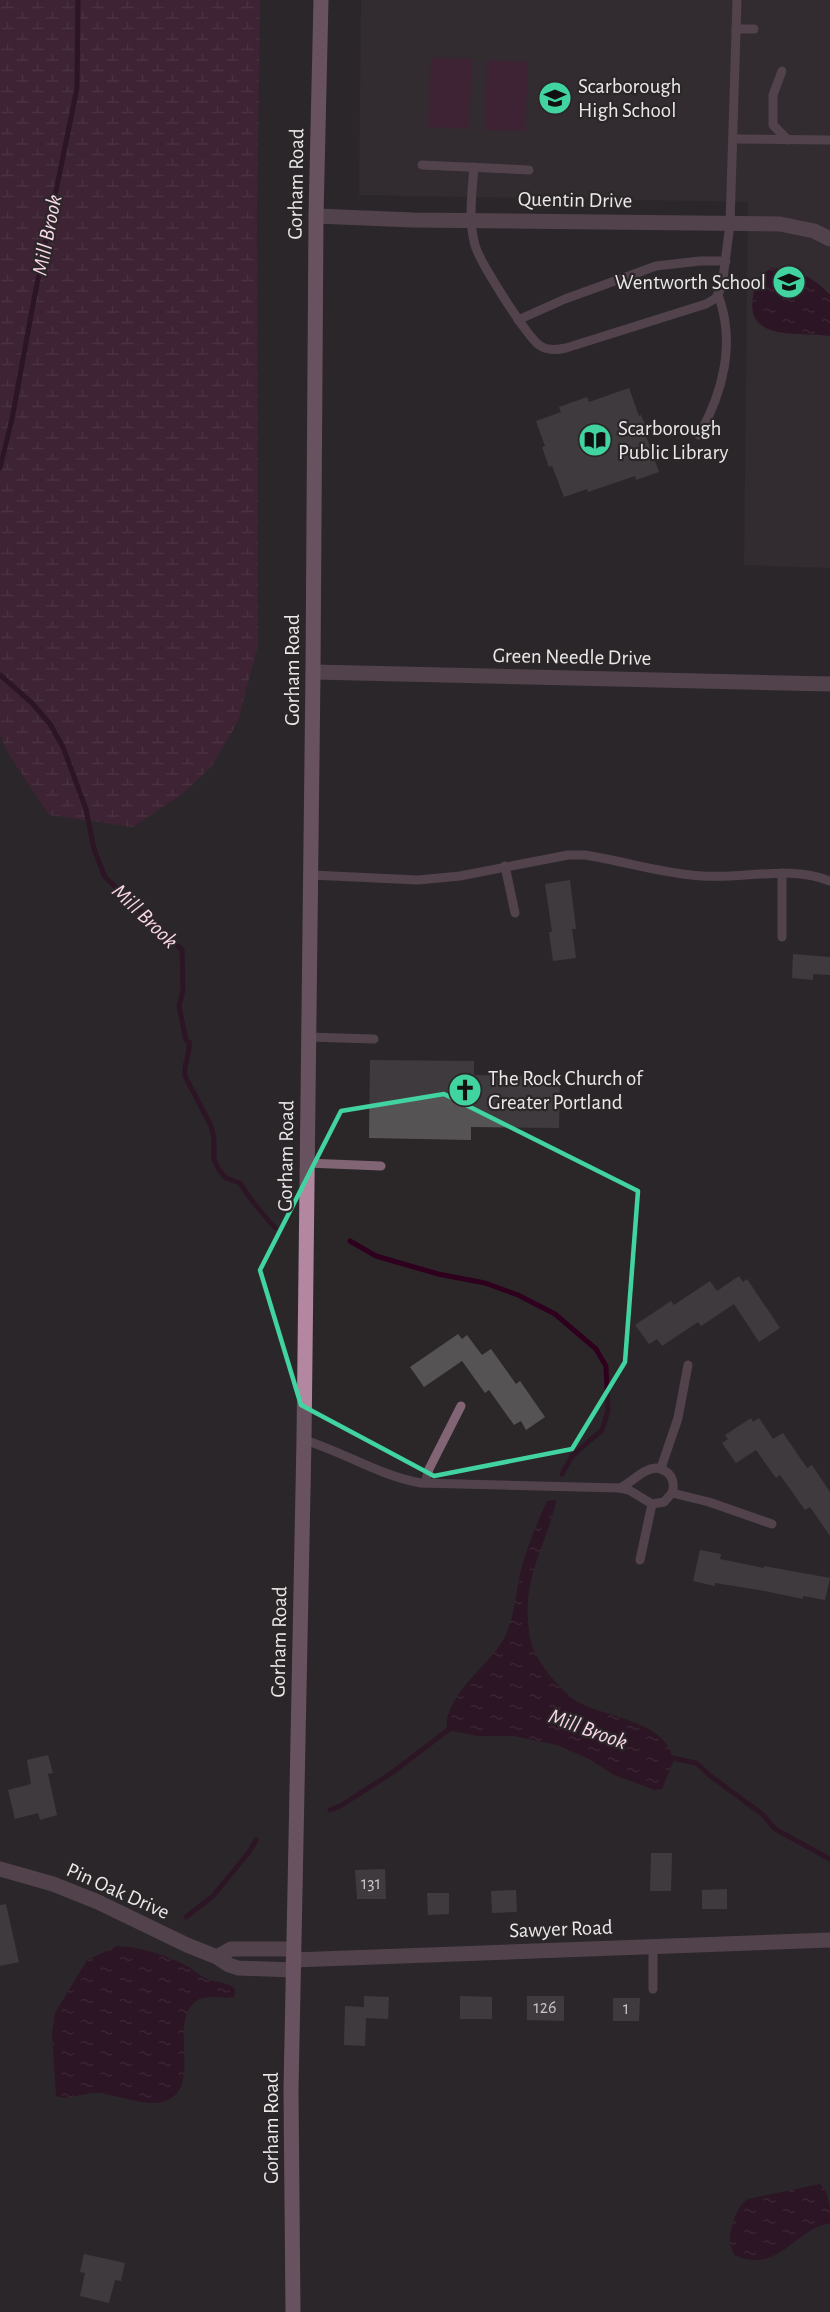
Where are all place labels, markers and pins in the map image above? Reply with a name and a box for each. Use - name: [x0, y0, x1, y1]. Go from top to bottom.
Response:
- place label: Scarborough High School: [578, 76, 682, 121]
- school or university icon: Scarborough High School: [537, 80, 573, 116]
- school or university icon: Wentworth School: [771, 264, 807, 300]
- place label: Wentworth School: [615, 272, 766, 293]
- place label: Scarborough Public Library: [618, 418, 728, 463]
- library icon: Scarborough Public Library: [577, 422, 613, 458]
- place label: The Rock Church of Greater Portland: [488, 1068, 644, 1113]
- church icon: The Rock Church of Greater Portland: [447, 1072, 483, 1108]

